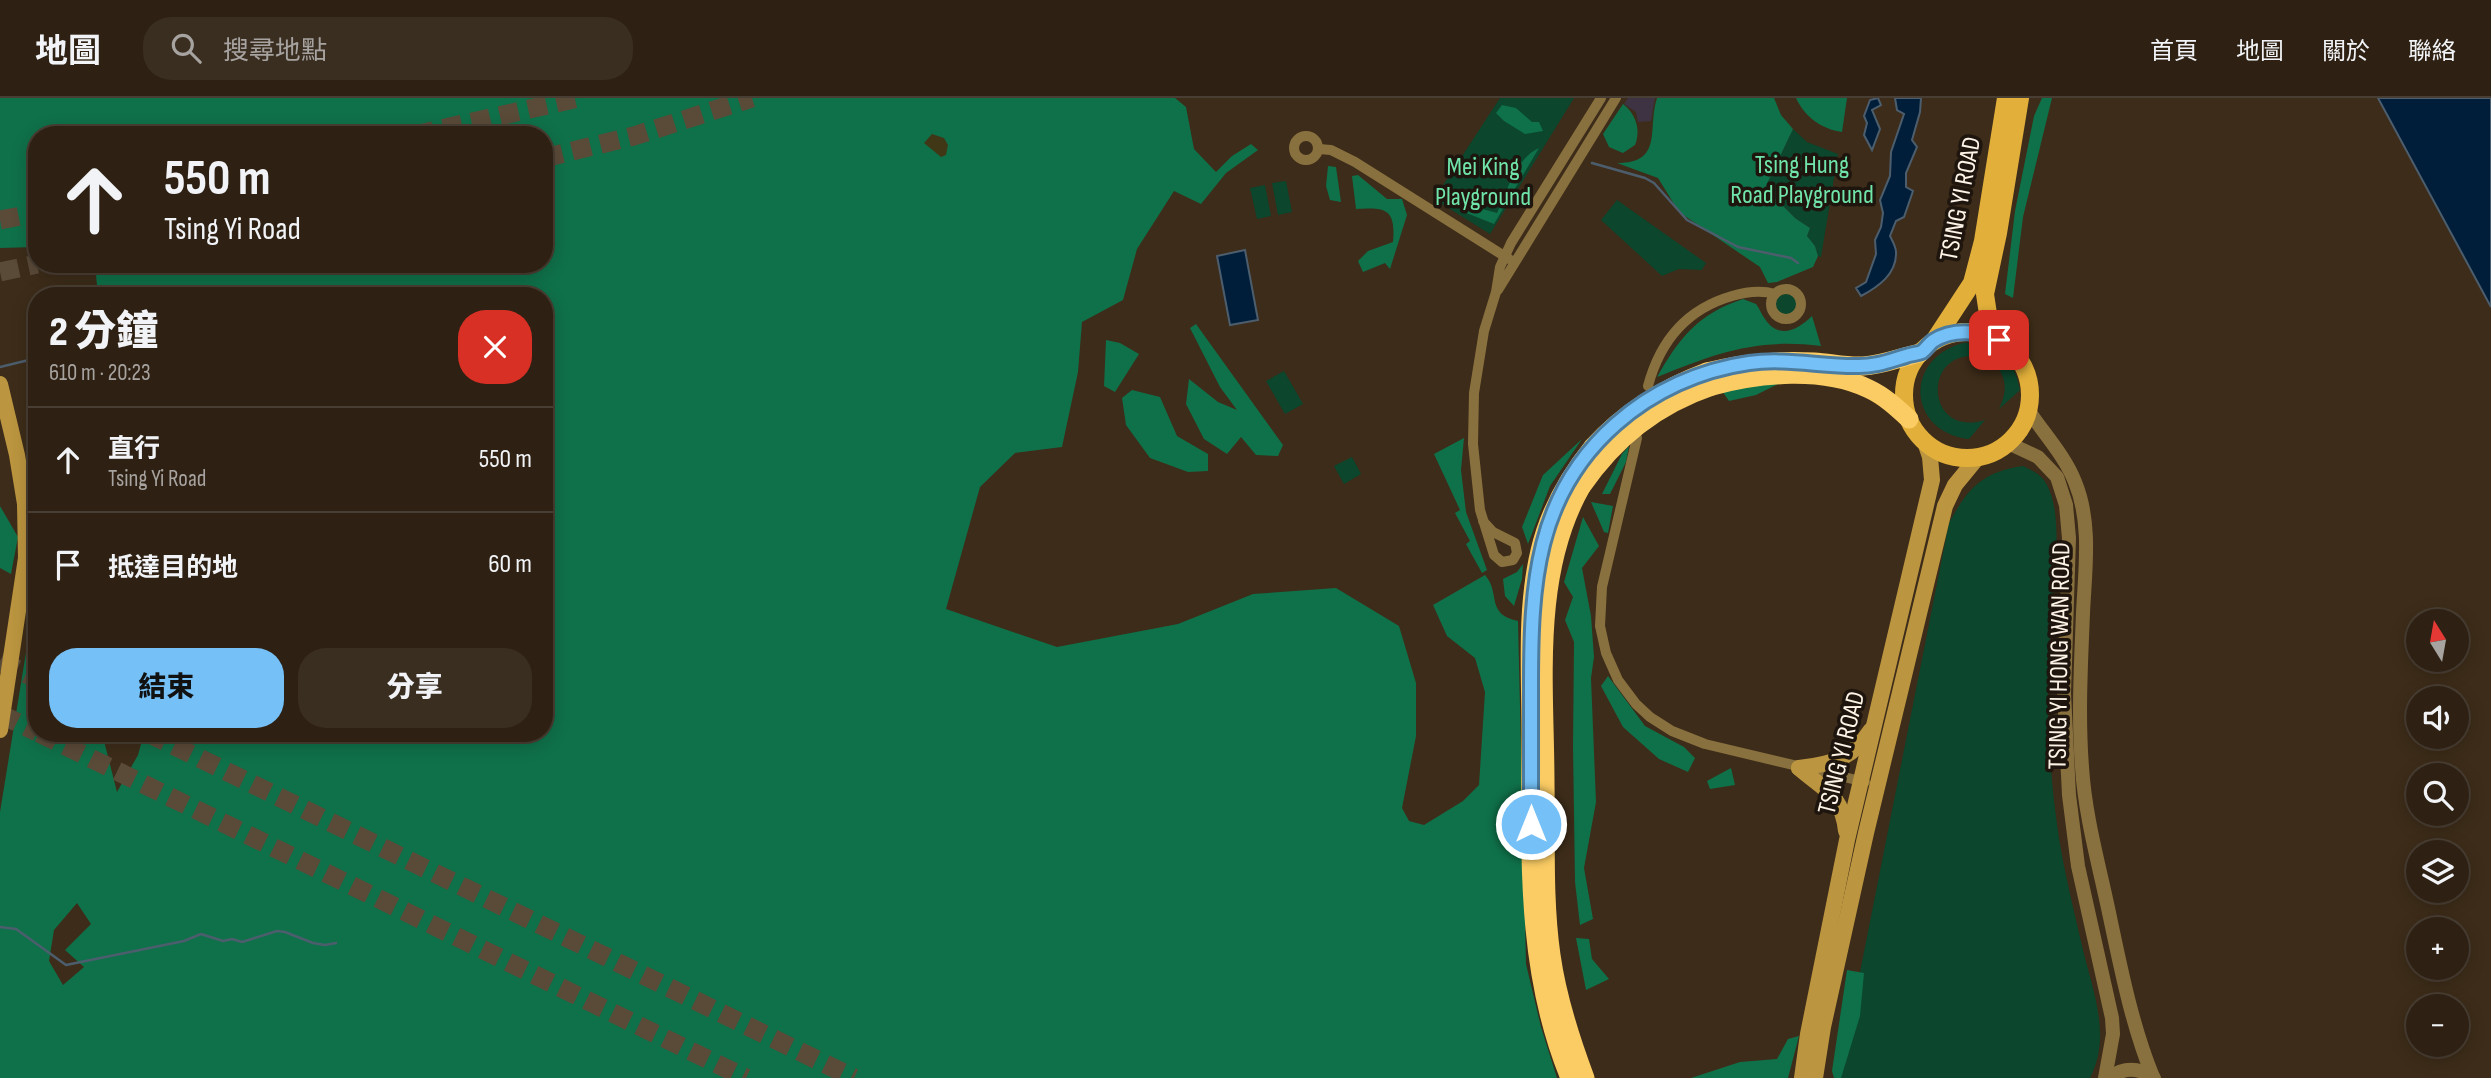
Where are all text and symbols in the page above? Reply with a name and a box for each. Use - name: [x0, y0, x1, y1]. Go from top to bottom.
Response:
- search box: [143, 17, 633, 80]
- icon: search: [167, 29, 205, 67]
- text: 地圖: [35, 32, 101, 72]
- text: 搜尋地點: [223, 36, 327, 67]
- text: 首頁: [2150, 37, 2198, 66]
- text: 地圖: [2236, 37, 2284, 66]
- text: 關於: [2322, 37, 2370, 66]
- text: 聯絡: [2408, 37, 2456, 66]
- street label: TSING YI ROAD: [1934, 134, 1988, 264]
- text: 550 m: [164, 150, 270, 209]
- park label: Tsing Hung Road Playground: [1730, 150, 1874, 211]
- park label: Mei King Playground: [1435, 152, 1531, 213]
- icon: ahead: [49, 154, 140, 245]
- text: Tsing Yi Road: [164, 210, 301, 249]
- text: 2 分鐘: [49, 307, 158, 358]
- button: close: [458, 310, 532, 384]
- pin: [1969, 310, 2029, 370]
- icon: arrive: [1980, 321, 2018, 359]
- text: 610 m · 20:23: [49, 359, 151, 387]
- text: 直行: [108, 434, 160, 465]
- icon: ahead: [49, 441, 87, 479]
- text: 550 m: [479, 444, 532, 475]
- text: Tsing Yi Road: [108, 465, 206, 493]
- street label: TSING YI HONG WAN ROAD: [2043, 542, 2077, 770]
- icon: arrive: [49, 546, 87, 584]
- text: 60 m: [488, 549, 532, 580]
- text: 抵達目的地: [108, 553, 238, 584]
- north arrow: [2406, 609, 2469, 672]
- map controls: [2406, 609, 2469, 1057]
- button: 結束: [49, 648, 284, 728]
- button: 分享: [298, 648, 532, 728]
- button: sound: [2406, 686, 2469, 749]
- street label: TSING YI ROAD: [1812, 688, 1872, 818]
- button: search: [2406, 763, 2469, 826]
- position arrow: [1494, 787, 1568, 861]
- button: layers: [2406, 840, 2469, 903]
- button: +: [2406, 917, 2469, 980]
- button: −: [2406, 994, 2469, 1057]

